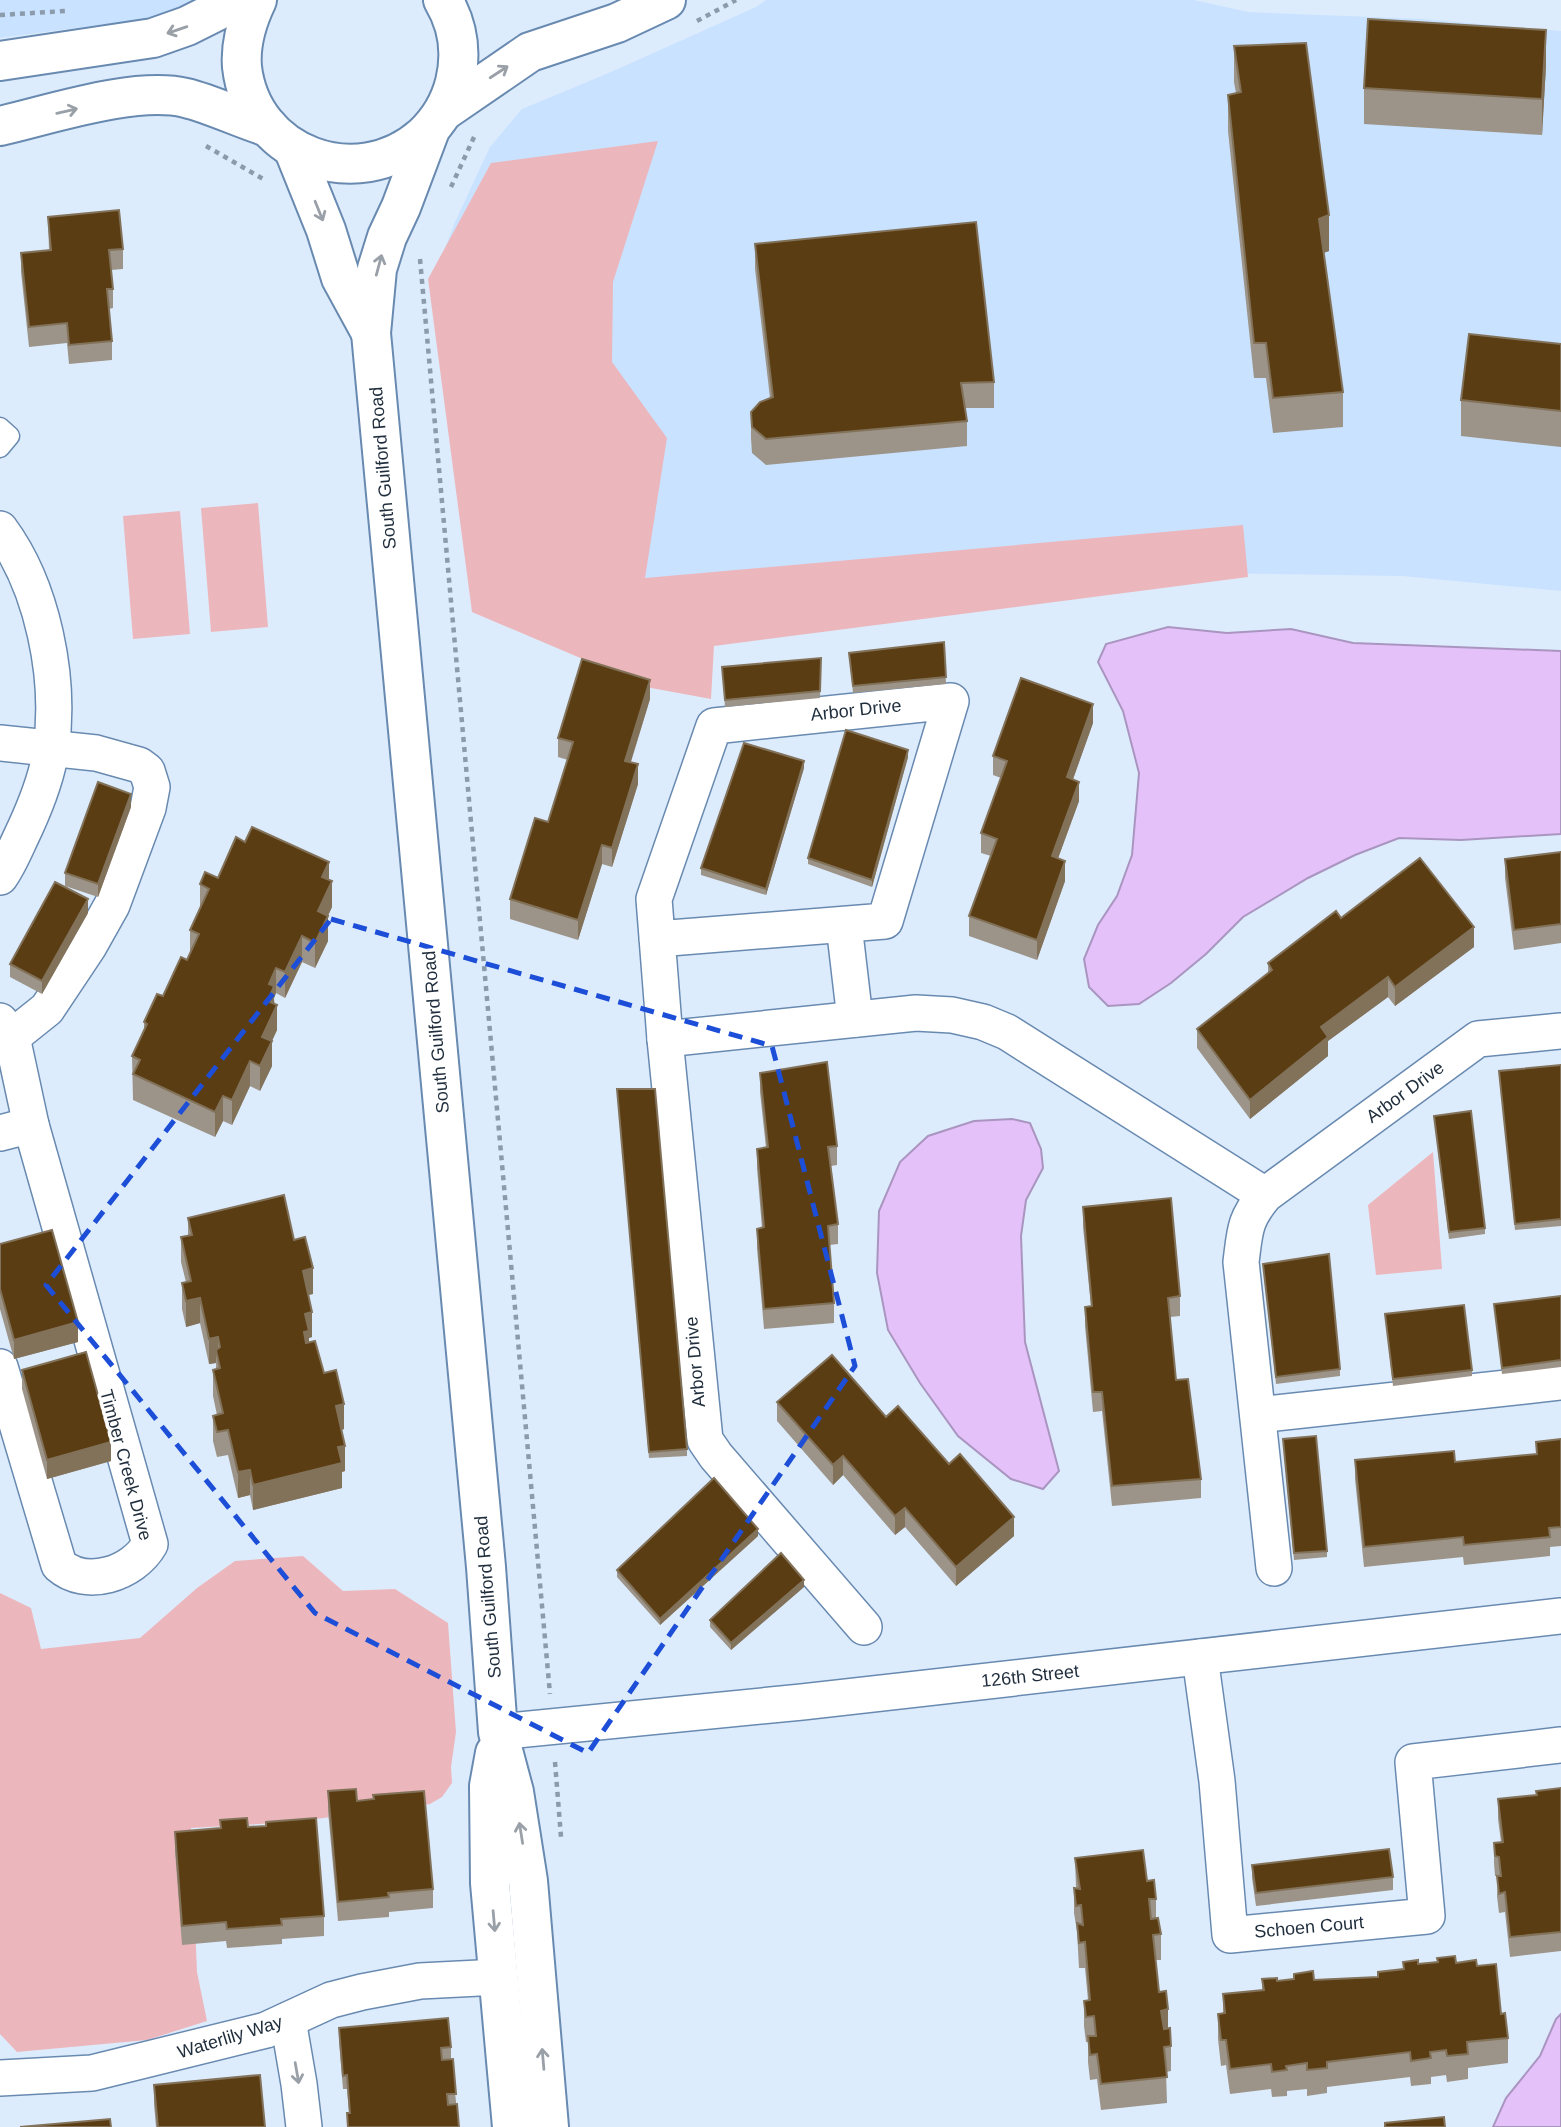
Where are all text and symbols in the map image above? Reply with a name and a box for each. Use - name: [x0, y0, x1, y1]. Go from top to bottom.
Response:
- one-way arrow: [167, 25, 189, 37]
- one-way arrow: [489, 65, 509, 79]
- one-way arrow: [55, 104, 77, 117]
- one-way arrow: [313, 200, 326, 221]
- one-way arrow: [373, 254, 386, 277]
- street label: South Guilford Road: [366, 386, 400, 550]
- street label: Arbor Drive: [810, 695, 902, 725]
- street label: South Guilford Road: [419, 950, 453, 1114]
- street label: Arbor Drive: [1362, 1057, 1448, 1127]
- street label: Arbor Drive: [681, 1316, 709, 1408]
- street label: Timber Creek Drive: [96, 1387, 156, 1543]
- street label: South Guilford Road: [471, 1515, 505, 1679]
- street label: 126th Street: [980, 1661, 1080, 1691]
- one-way arrow: [514, 1822, 527, 1845]
- one-way arrow: [487, 1910, 500, 1932]
- street label: Schoen Court: [1253, 1912, 1365, 1942]
- street label: Waterlily Way: [175, 2012, 285, 2062]
- one-way arrow: [536, 2048, 549, 2071]
- one-way arrow: [291, 2061, 305, 2084]

